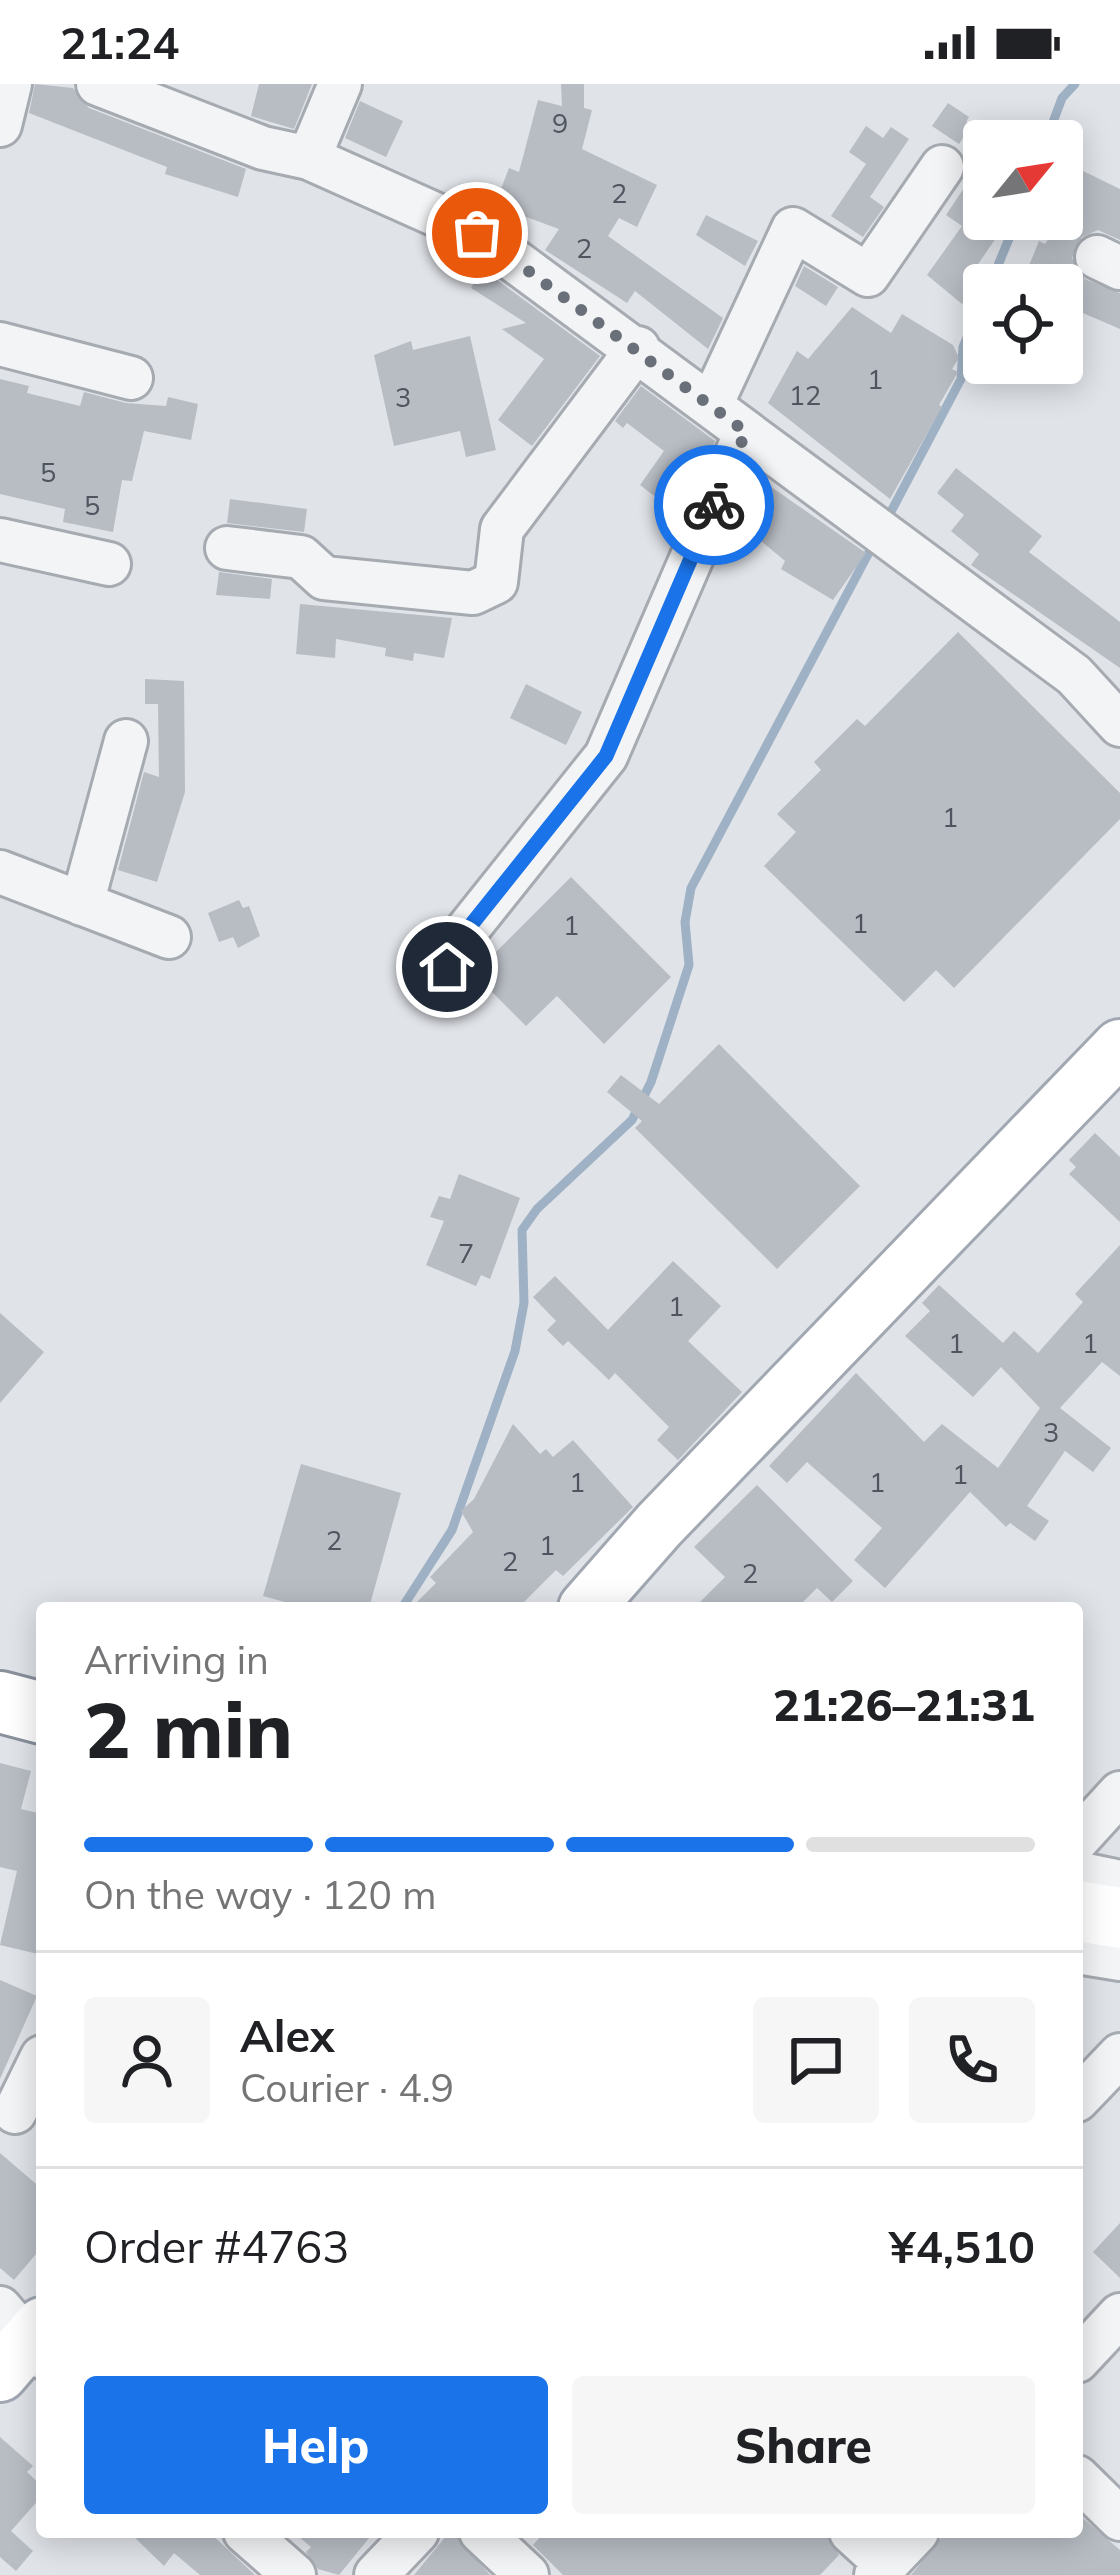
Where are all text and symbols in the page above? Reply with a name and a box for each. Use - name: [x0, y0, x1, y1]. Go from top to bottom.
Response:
- text: 21:24: [60, 14, 179, 70]
- house number: 9: [552, 106, 568, 140]
- north arrow: [963, 120, 1083, 240]
- map controls: [963, 120, 1083, 384]
- house number: 2: [611, 176, 627, 210]
- pin: [426, 182, 528, 284]
- icon: bag: [444, 200, 510, 266]
- house number: 2: [576, 231, 592, 265]
- button: locate: [963, 264, 1083, 384]
- house number: 1: [867, 362, 883, 396]
- house number: 12: [789, 378, 821, 412]
- house number: 3: [395, 380, 411, 414]
- courier: [654, 445, 774, 565]
- house number: 5: [40, 455, 56, 489]
- icon: bike: [681, 472, 747, 538]
- house number: 5: [84, 488, 100, 522]
- house number: 1: [942, 800, 958, 834]
- house number: 1: [852, 906, 868, 940]
- house number: 1: [563, 908, 579, 942]
- pin: [396, 916, 498, 1018]
- icon: home: [414, 934, 480, 1000]
- house number: 7: [458, 1236, 474, 1270]
- house number: 1: [668, 1289, 684, 1323]
- house number: 1: [948, 1326, 964, 1360]
- house number: 1: [1082, 1326, 1098, 1360]
- house number: 3: [1043, 1415, 1059, 1449]
- house number: 1: [952, 1457, 968, 1491]
- house number: 1: [569, 1465, 585, 1499]
- house number: 1: [869, 1465, 885, 1499]
- house number: 2: [326, 1523, 342, 1557]
- house number: 1: [539, 1528, 555, 1562]
- house number: 2: [502, 1544, 518, 1578]
- house number: 2: [742, 1556, 758, 1590]
- text: Arriving in: [84, 1635, 269, 1684]
- text: 21:26–21:31: [773, 1676, 1035, 1732]
- text: 2 min: [84, 1680, 293, 1778]
- text: On the way · 120 m: [84, 1870, 436, 1919]
- button: person: [84, 1997, 210, 2123]
- button: chat: [753, 1997, 879, 2123]
- button: phone: [909, 1997, 1035, 2123]
- text: Alex: [240, 2007, 335, 2063]
- text: Courier · 4.9: [240, 2063, 454, 2112]
- text: Order #4763: [84, 2218, 349, 2274]
- text: ¥4,510: [889, 2218, 1035, 2274]
- button: Help: [84, 2376, 548, 2514]
- button: Share: [572, 2376, 1035, 2514]

